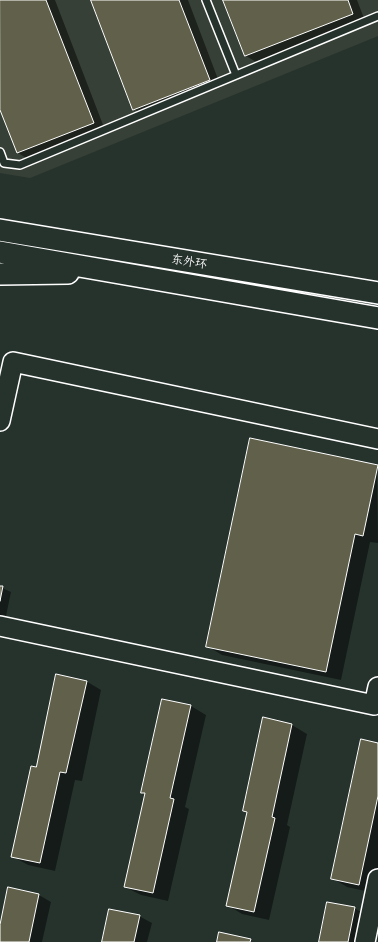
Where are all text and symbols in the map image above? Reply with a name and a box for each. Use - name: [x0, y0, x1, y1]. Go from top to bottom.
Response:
- street label: 东外环: [170, 252, 208, 272]

